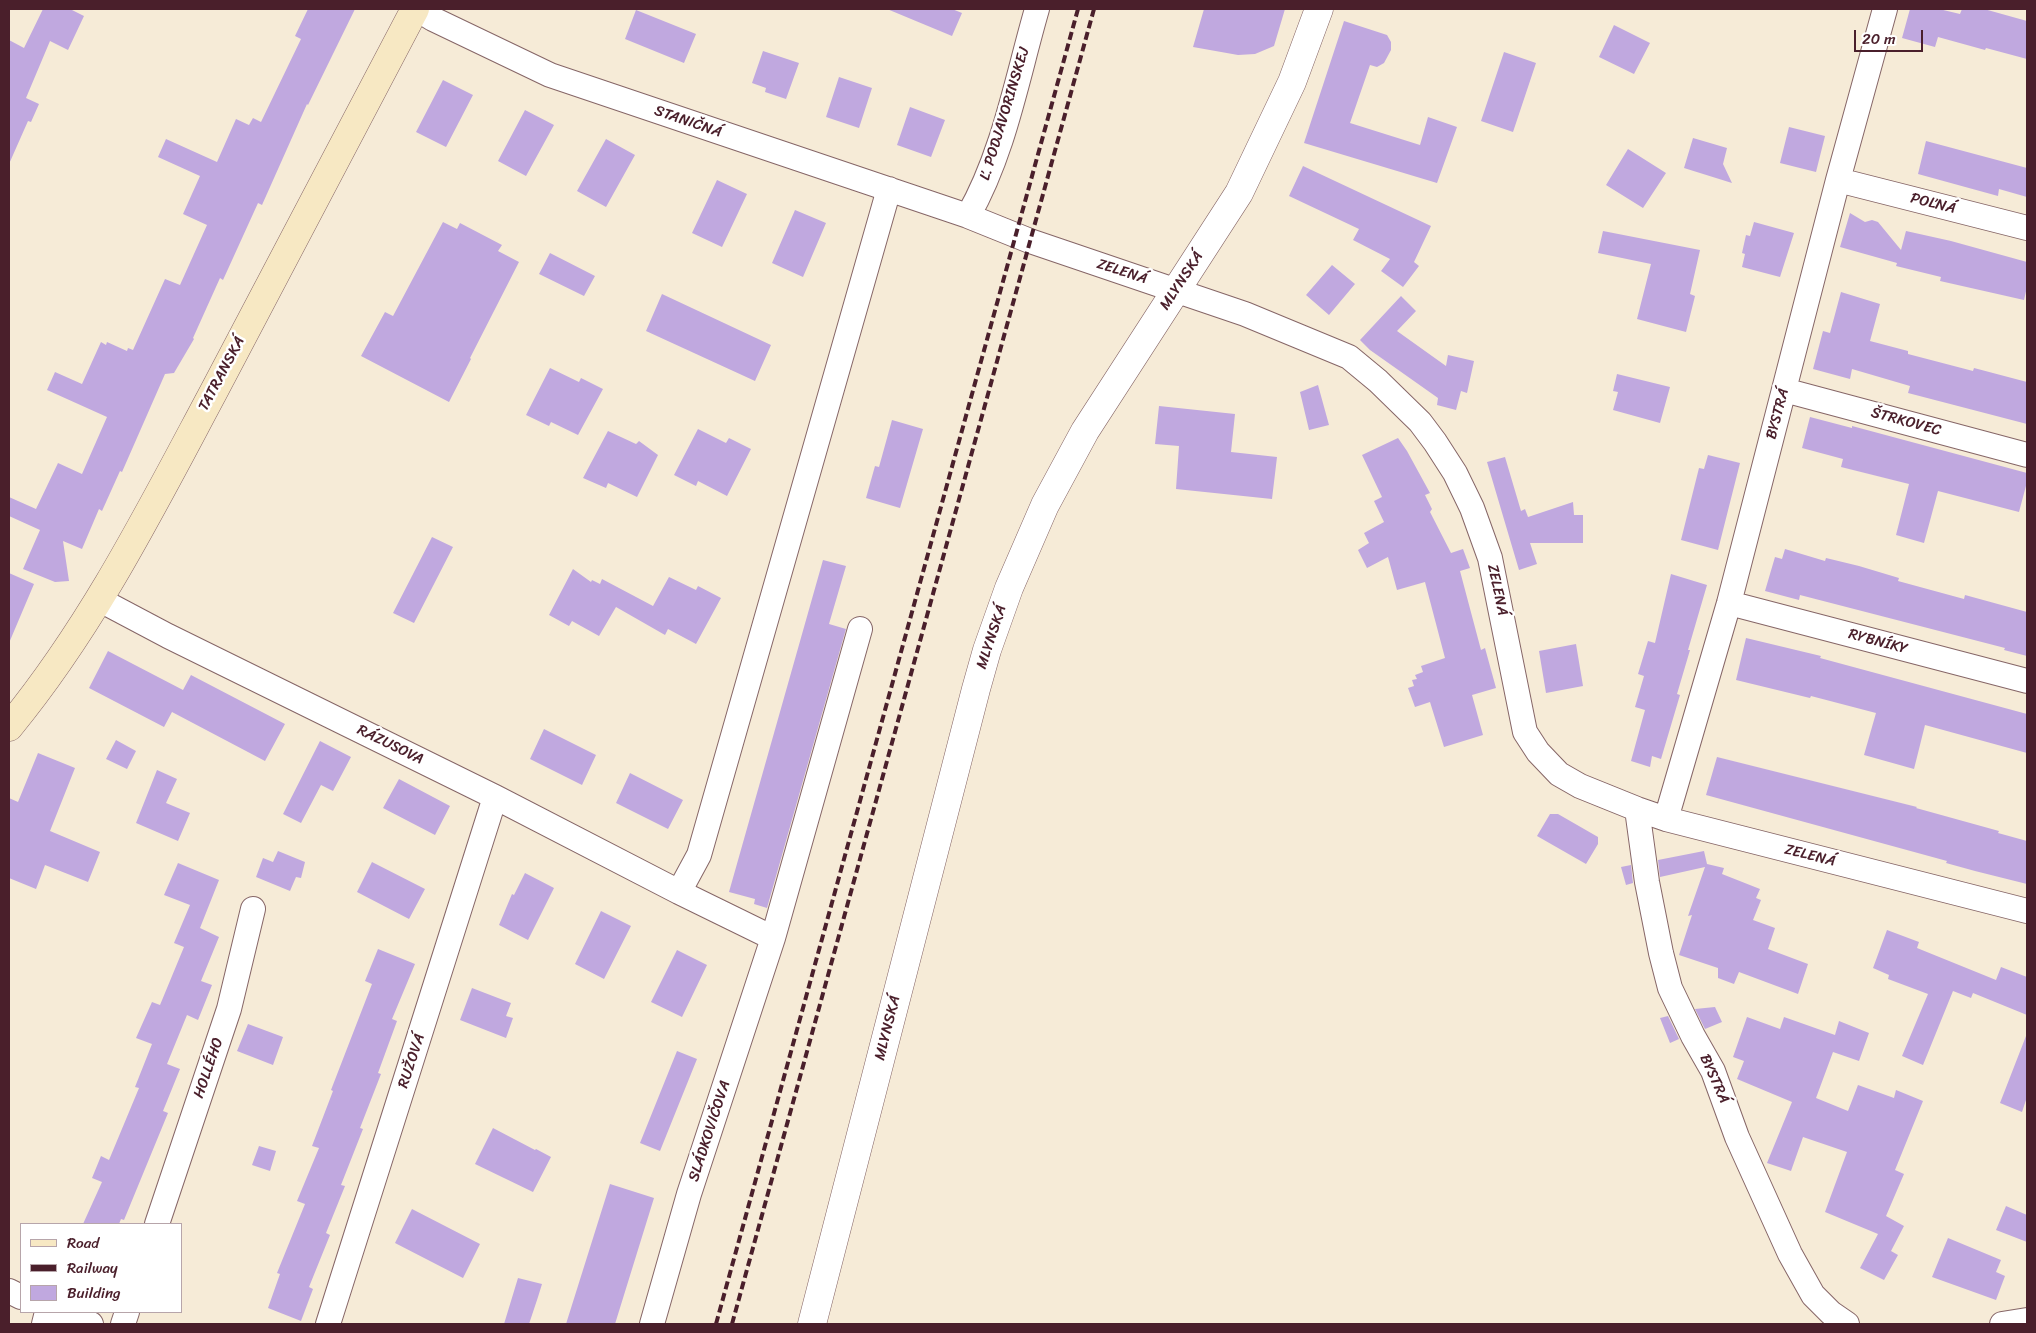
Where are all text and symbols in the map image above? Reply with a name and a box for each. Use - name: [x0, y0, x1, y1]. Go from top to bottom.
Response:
- scale bar: [1856, 20, 1925, 52]
- text: 20 m: [1862, 26, 1896, 52]
- street label: Ľ. PODJAVORINSKEJ: [976, 45, 1034, 183]
- street label: STANIČNÁ: [652, 102, 724, 142]
- street label: POĽNÁ: [1908, 190, 1958, 218]
- street label: MLYNSKÁ: [1156, 248, 1208, 314]
- street label: ZELENÁ: [1094, 255, 1150, 289]
- street label: TATRANSKÁ: [195, 334, 249, 414]
- street label: BYSTRÁ: [1763, 387, 1793, 441]
- street label: ŠTRKOVEC: [1869, 404, 1943, 440]
- street label: ZELENÁ: [1483, 563, 1511, 617]
- street label: MLYNSKÁ: [973, 603, 1011, 671]
- street label: RYBNÍKY: [1846, 625, 1910, 659]
- street label: RÁZUSOVA: [354, 721, 426, 769]
- street label: ZELENÁ: [1783, 841, 1837, 871]
- street label: MLYNSKÁ: [871, 994, 905, 1062]
- street label: RUŽOVÁ: [395, 1031, 429, 1091]
- street label: HOLLÉHO: [190, 1035, 228, 1101]
- street label: BYSTRÁ: [1695, 1052, 1733, 1106]
- street label: SLÁDKOVIČOVA: [685, 1078, 735, 1184]
- legend: [20, 1223, 182, 1313]
- text: Road: [67, 1230, 99, 1256]
- text: Railway: [67, 1255, 118, 1281]
- text: Building: [67, 1280, 121, 1306]

